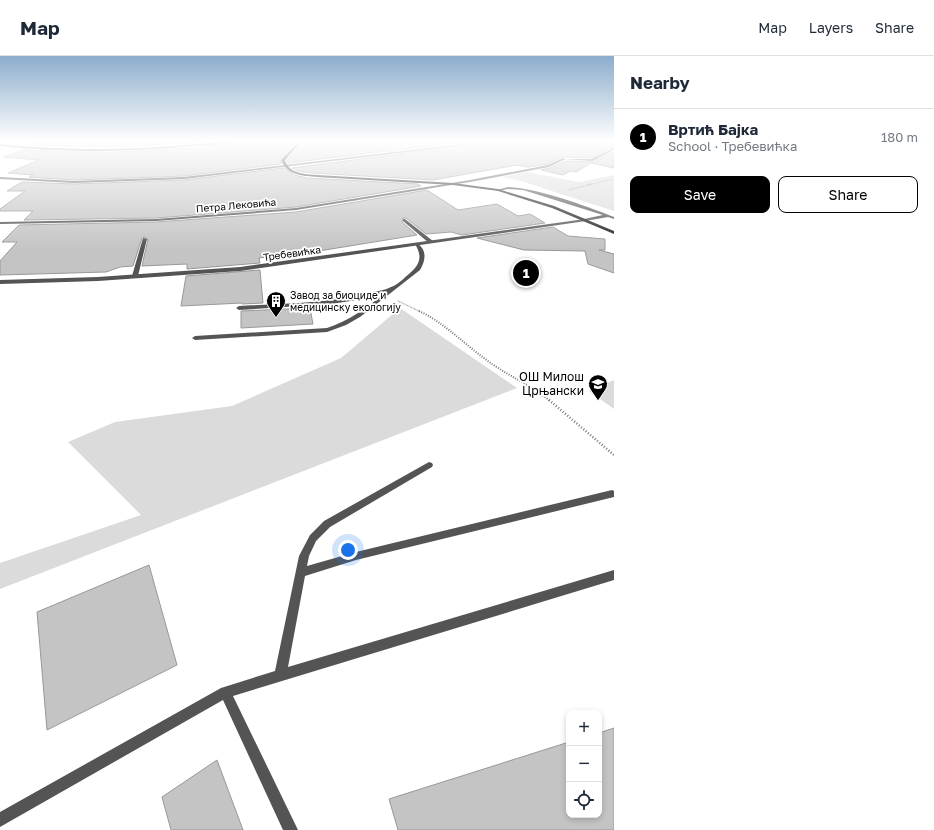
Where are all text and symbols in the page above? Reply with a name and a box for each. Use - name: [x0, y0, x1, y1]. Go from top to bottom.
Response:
- text: Map: [20, 16, 60, 39]
- text: Map: [758, 19, 787, 36]
- text: Layers: [809, 19, 853, 36]
- text: Share: [875, 19, 914, 36]
- text: Nearby: [630, 72, 690, 93]
- text: Вртић Бајка: [668, 120, 758, 138]
- text: 1: [640, 129, 646, 145]
- text: 180 m: [881, 129, 918, 145]
- text: School · Требевићка: [668, 138, 797, 154]
- button: Save: [630, 176, 770, 213]
- button: Share: [778, 176, 918, 213]
- street label: Петра Лековића: [195, 196, 277, 214]
- street label: Требевићка: [262, 243, 322, 263]
- pin: 1: [513, 258, 539, 288]
- place label: Завод за биоциде и медицинску екологију: [290, 289, 401, 313]
- building icon: Завод за биоциде и медицинску екологију: [265, 290, 287, 318]
- place label: ОШ Милош Црњански: [519, 369, 584, 398]
- school or university icon: ОШ Милош Црњански: [587, 373, 609, 401]
- your location: [338, 540, 358, 560]
- map controls: [566, 710, 602, 818]
- button: +: [566, 710, 602, 746]
- button: −: [566, 746, 602, 782]
- button: locate: [566, 782, 602, 818]

